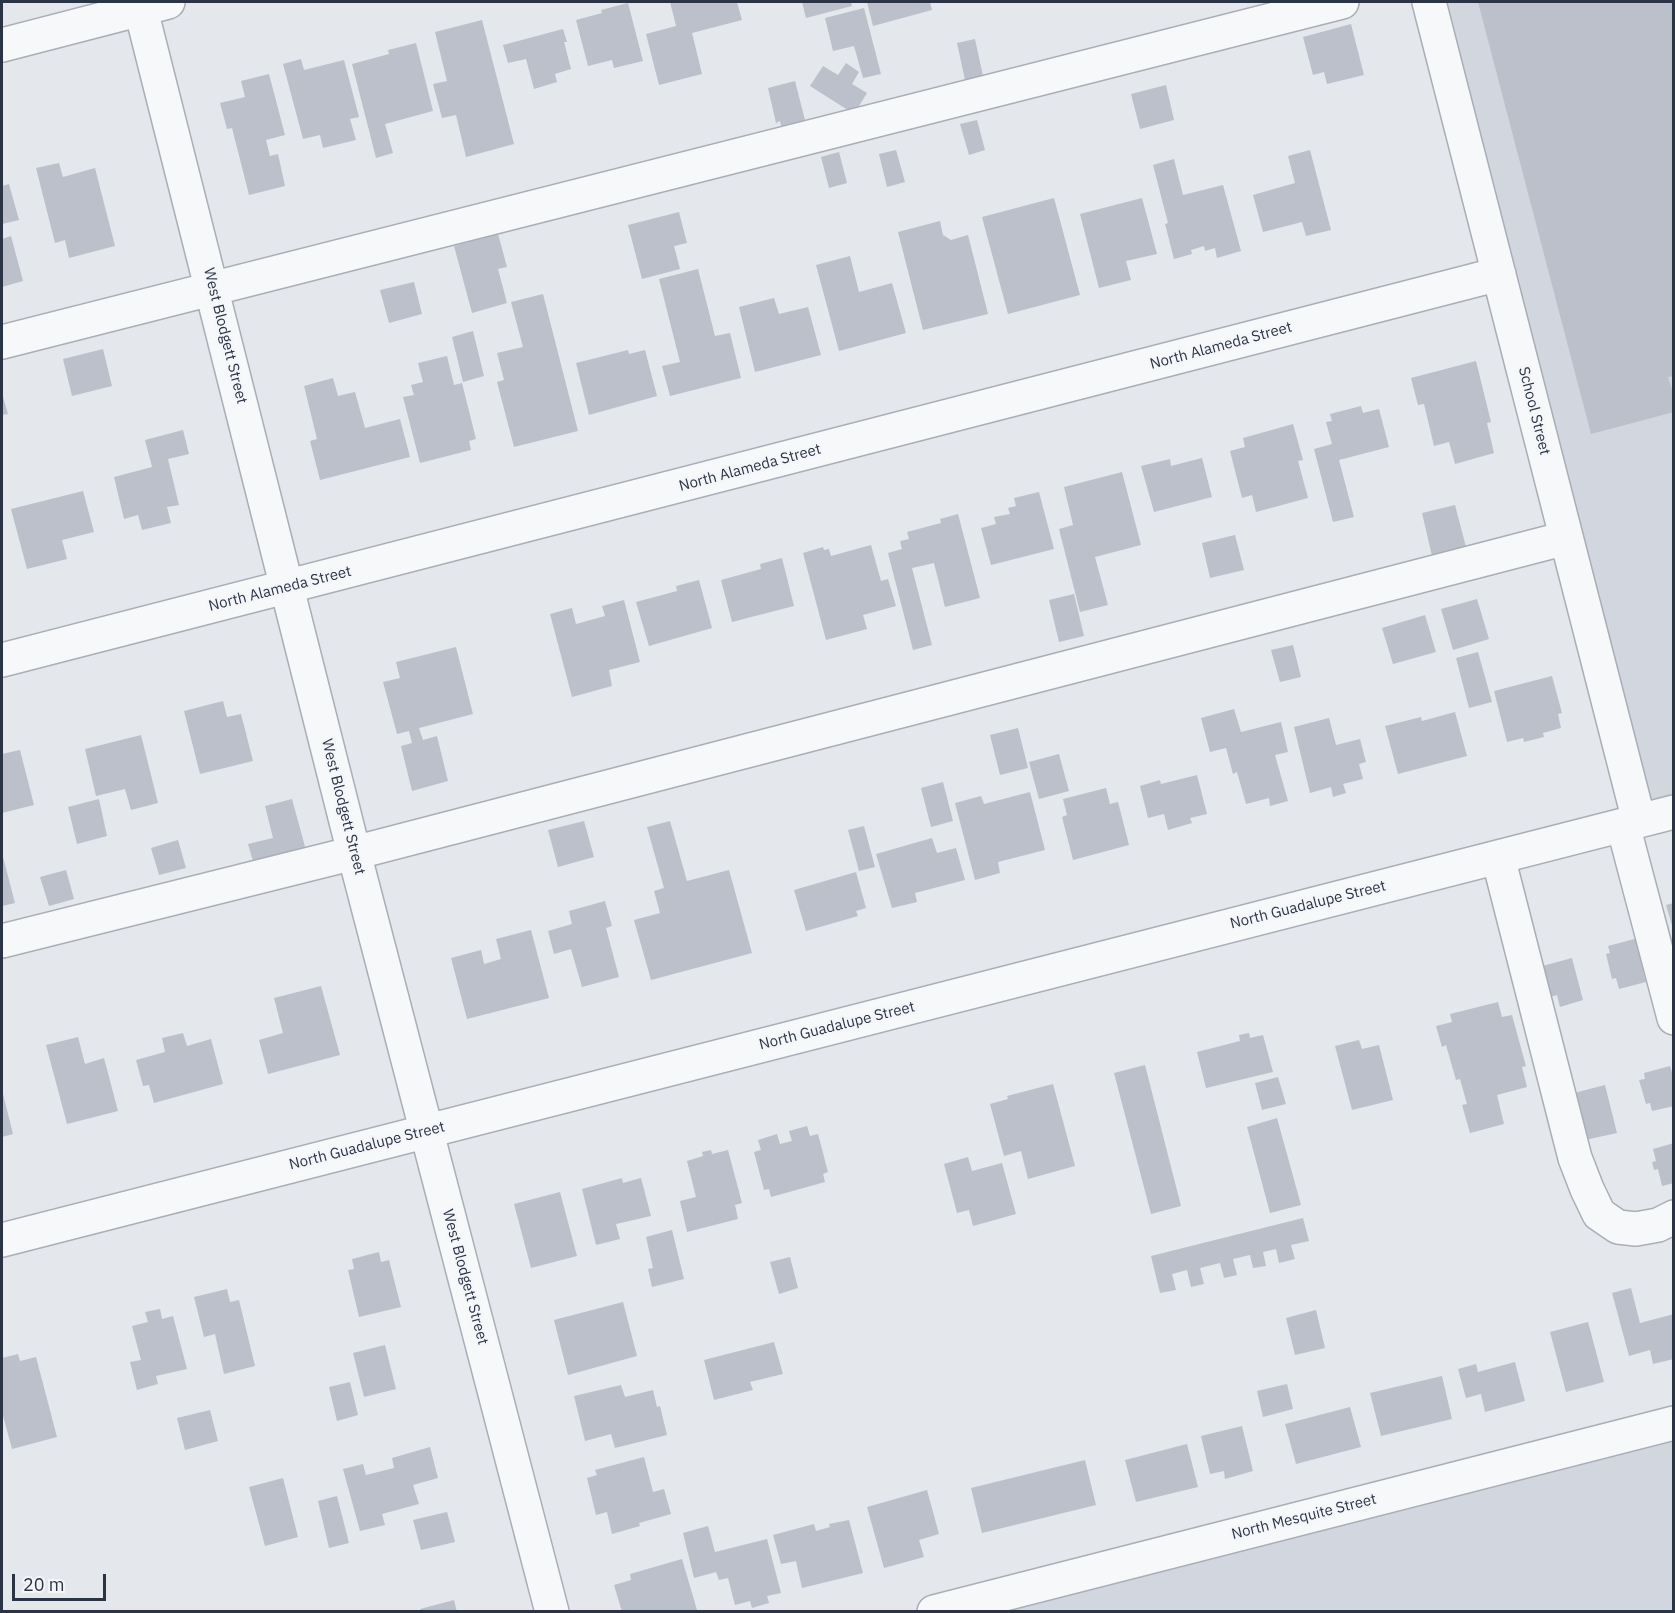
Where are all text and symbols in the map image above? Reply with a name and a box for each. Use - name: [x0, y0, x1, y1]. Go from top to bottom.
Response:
- street label: West Blodgett Street: [199, 266, 251, 406]
- street label: North Alameda Street: [1148, 318, 1294, 374]
- street label: School Street: [1514, 365, 1554, 457]
- street label: North Alameda Street: [677, 440, 823, 496]
- street label: North Alameda Street: [207, 563, 353, 615]
- street label: West Blodgett Street: [317, 737, 369, 877]
- street label: North Guadalupe Street: [1228, 877, 1388, 933]
- street label: North Guadalupe Street: [757, 998, 917, 1054]
- street label: North Guadalupe Street: [287, 1118, 447, 1174]
- street label: West Blodgett Street: [438, 1207, 492, 1347]
- street label: North Mesquite Street: [1230, 1490, 1378, 1544]
- scale bar: [15, 1562, 110, 1600]
- text: 20 m: [23, 1573, 65, 1596]

